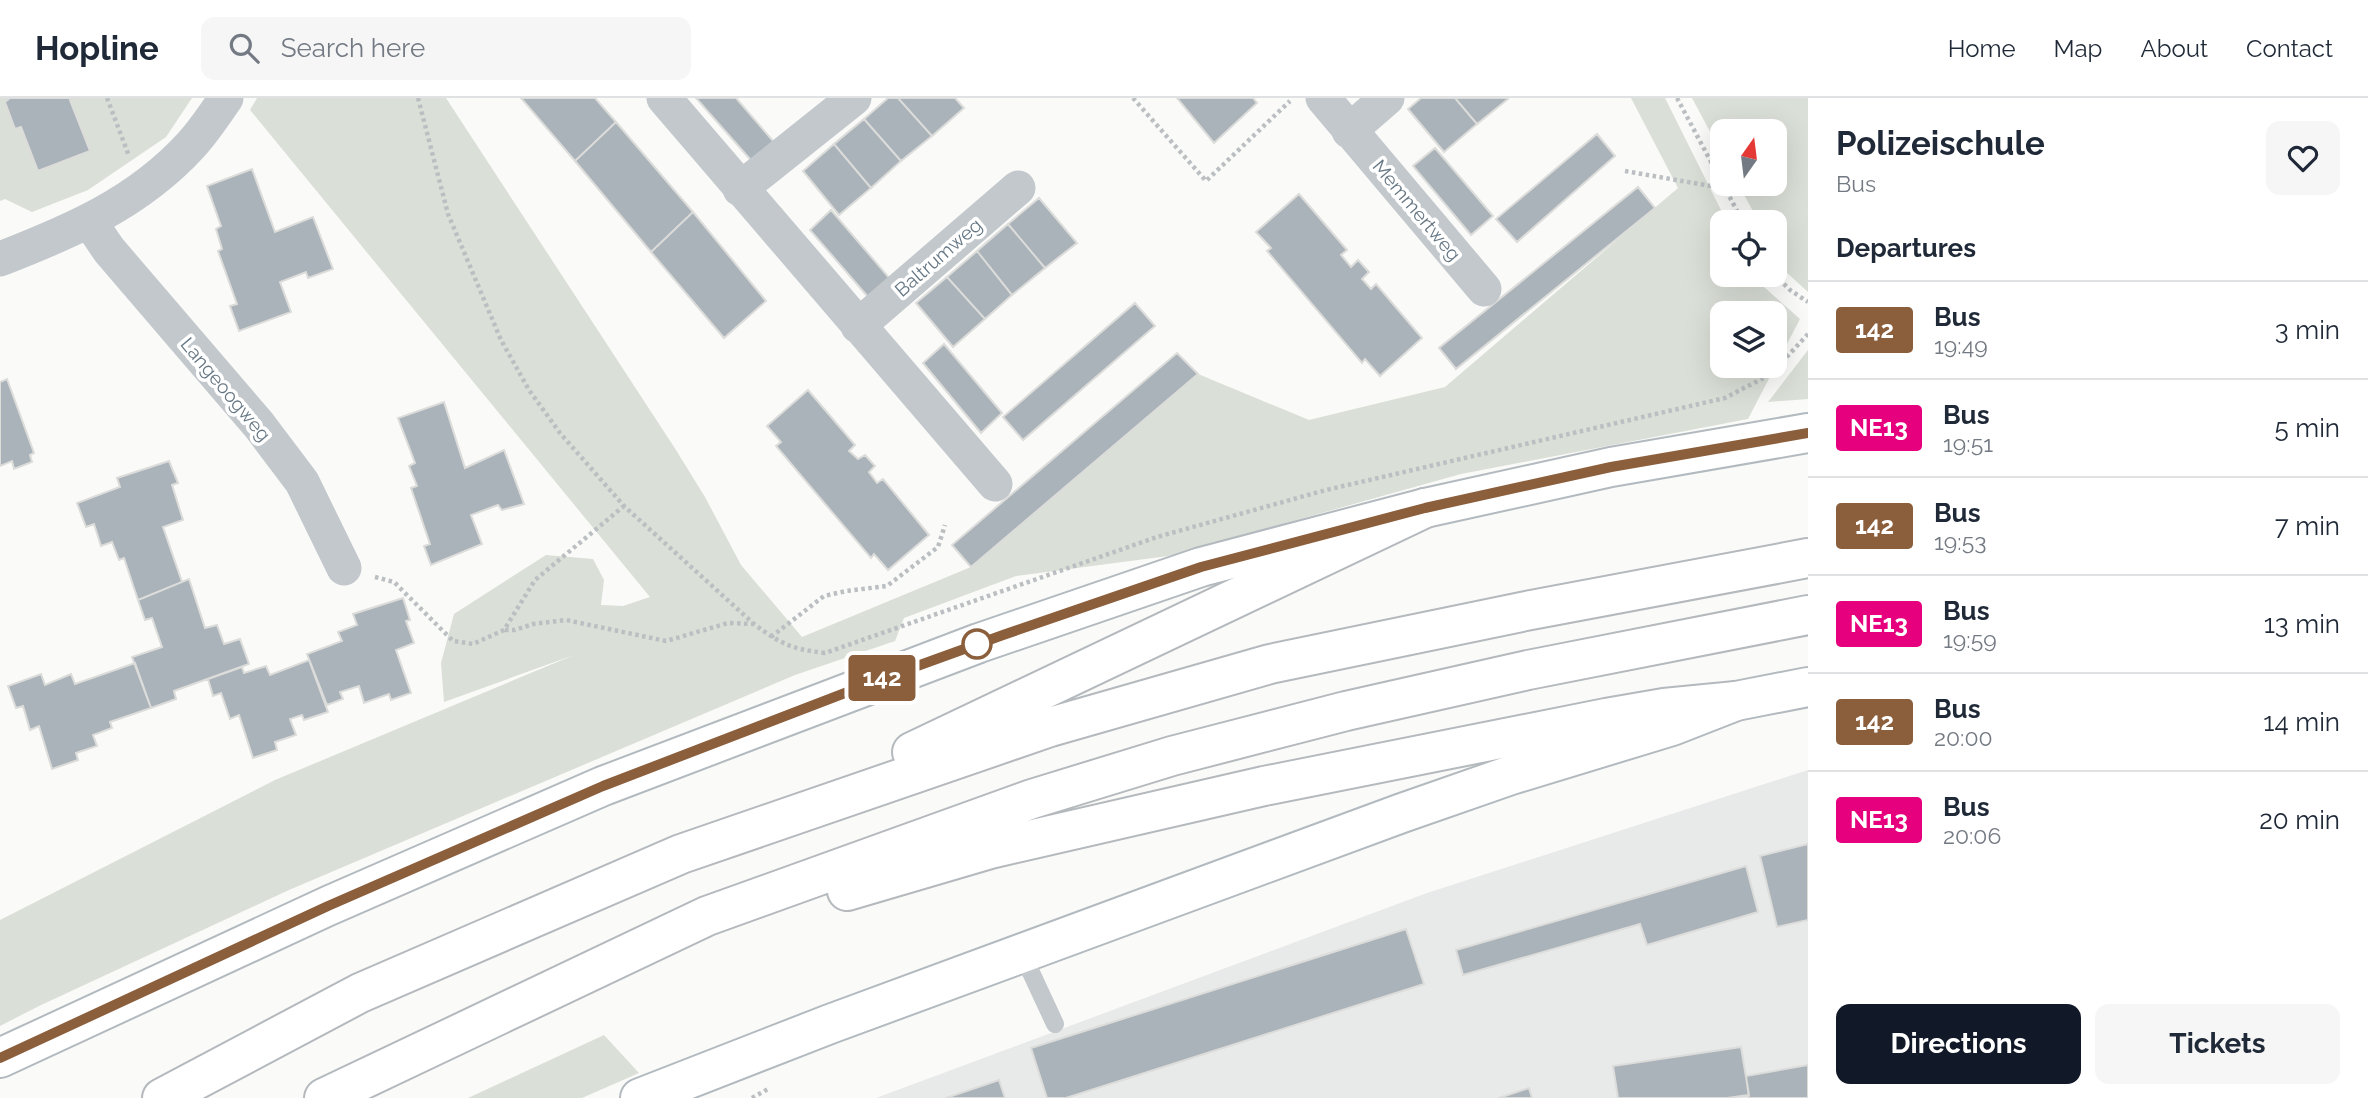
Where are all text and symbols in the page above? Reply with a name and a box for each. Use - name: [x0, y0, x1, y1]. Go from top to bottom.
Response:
- search box: [201, 17, 691, 80]
- text: Hopline: [35, 29, 159, 68]
- icon: search: [225, 29, 263, 67]
- text: Search here: [281, 33, 425, 63]
- text: Home: [1948, 34, 2016, 63]
- text: Map: [2054, 34, 2102, 63]
- text: About: [2140, 34, 2208, 63]
- text: Contact: [2246, 34, 2333, 63]
- north arrow: [1710, 119, 1787, 196]
- map controls: [1710, 119, 1787, 378]
- button: heart: [2266, 121, 2340, 195]
- text: Polizeischule: [1836, 124, 2045, 163]
- street label: Memmertweg: [1368, 155, 1466, 265]
- text: Bus: [1836, 170, 1876, 197]
- button: locate: [1710, 210, 1787, 287]
- street label: Baltrumweg: [890, 213, 986, 301]
- text: Departures: [1836, 233, 1976, 263]
- button: layers: [1710, 301, 1787, 378]
- text: Bus: [1934, 302, 1981, 332]
- text: 142: [1855, 315, 1894, 344]
- text: 3 min: [2275, 315, 2340, 345]
- text: 19:49: [1934, 332, 1988, 359]
- street label: Langeoogweg: [177, 333, 275, 445]
- text: Bus: [1943, 400, 1990, 430]
- text: NE13: [1850, 413, 1908, 442]
- text: 5 min: [2274, 413, 2340, 443]
- text: 19:51: [1943, 430, 1993, 457]
- text: Bus: [1934, 498, 1981, 528]
- text: 142: [1855, 511, 1894, 540]
- text: 7 min: [2275, 511, 2340, 541]
- text: 19:53: [1934, 528, 1986, 555]
- text: Bus: [1943, 596, 1990, 626]
- text: NE13: [1850, 609, 1908, 638]
- text: 13 min: [2264, 609, 2340, 639]
- text: 19:59: [1943, 626, 1997, 653]
- unlabelled marker: [962, 629, 992, 659]
- line badge: 142: [842, 655, 922, 701]
- text: 142: [862, 663, 902, 692]
- text: Bus: [1934, 694, 1981, 724]
- text: 142: [1855, 707, 1894, 736]
- text: 14 min: [2263, 707, 2340, 737]
- text: 20:00: [1934, 724, 1993, 751]
- text: Bus: [1943, 792, 1990, 822]
- text: NE13: [1850, 805, 1908, 834]
- text: 20 min: [2259, 805, 2340, 835]
- text: 20:06: [1943, 822, 2001, 849]
- button: Directions: [1836, 1004, 2081, 1084]
- button: Tickets: [2095, 1004, 2340, 1084]

